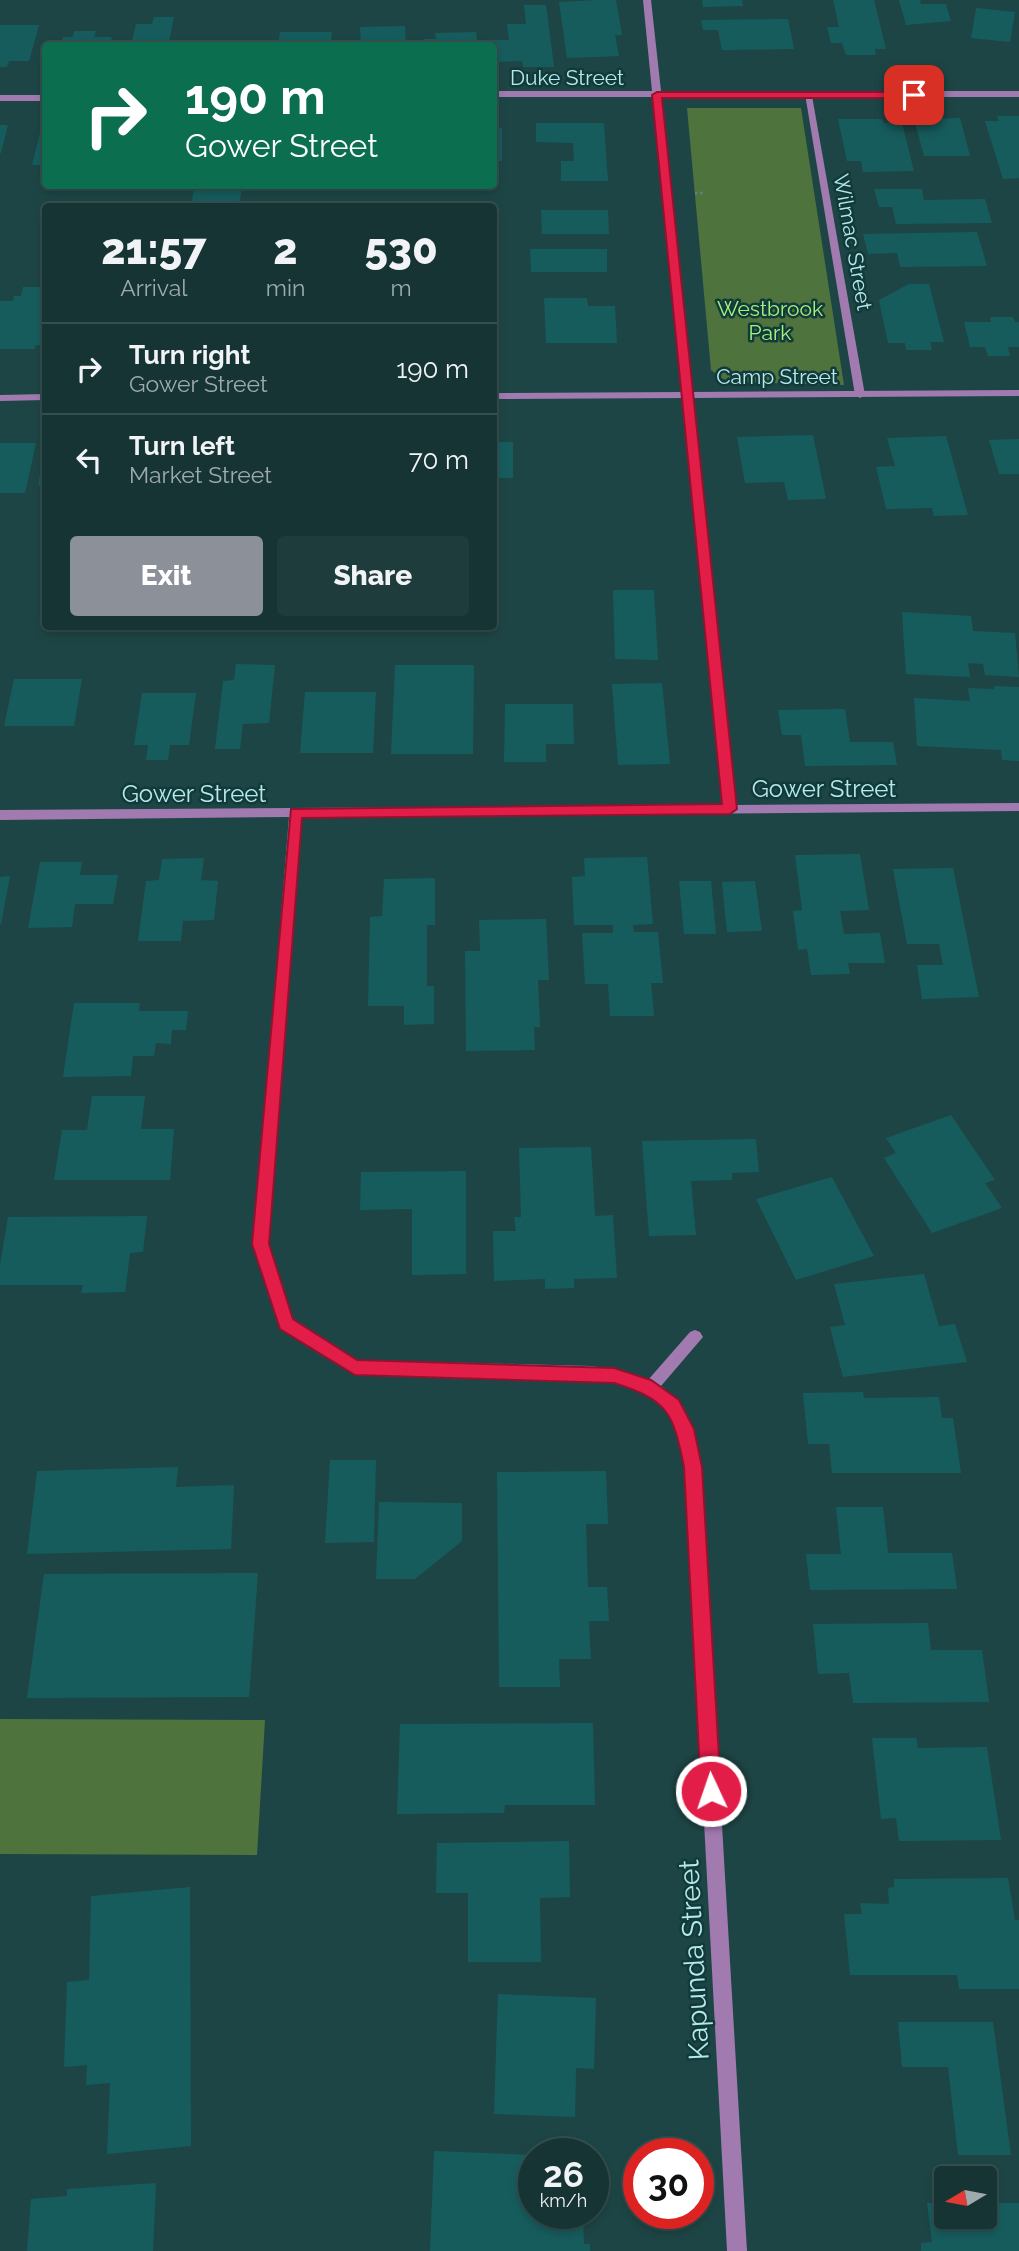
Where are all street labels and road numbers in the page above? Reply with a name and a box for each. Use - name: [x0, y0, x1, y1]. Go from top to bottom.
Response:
- street label: Duke Street: [510, 65, 624, 90]
- street label: Wilmac Street: [829, 172, 877, 312]
- street label: Camp Street: [716, 364, 838, 389]
- street label: Gower Street: [752, 774, 896, 803]
- street label: Gower Street: [122, 779, 266, 808]
- street label: Kapunda Street: [672, 1858, 716, 2061]

